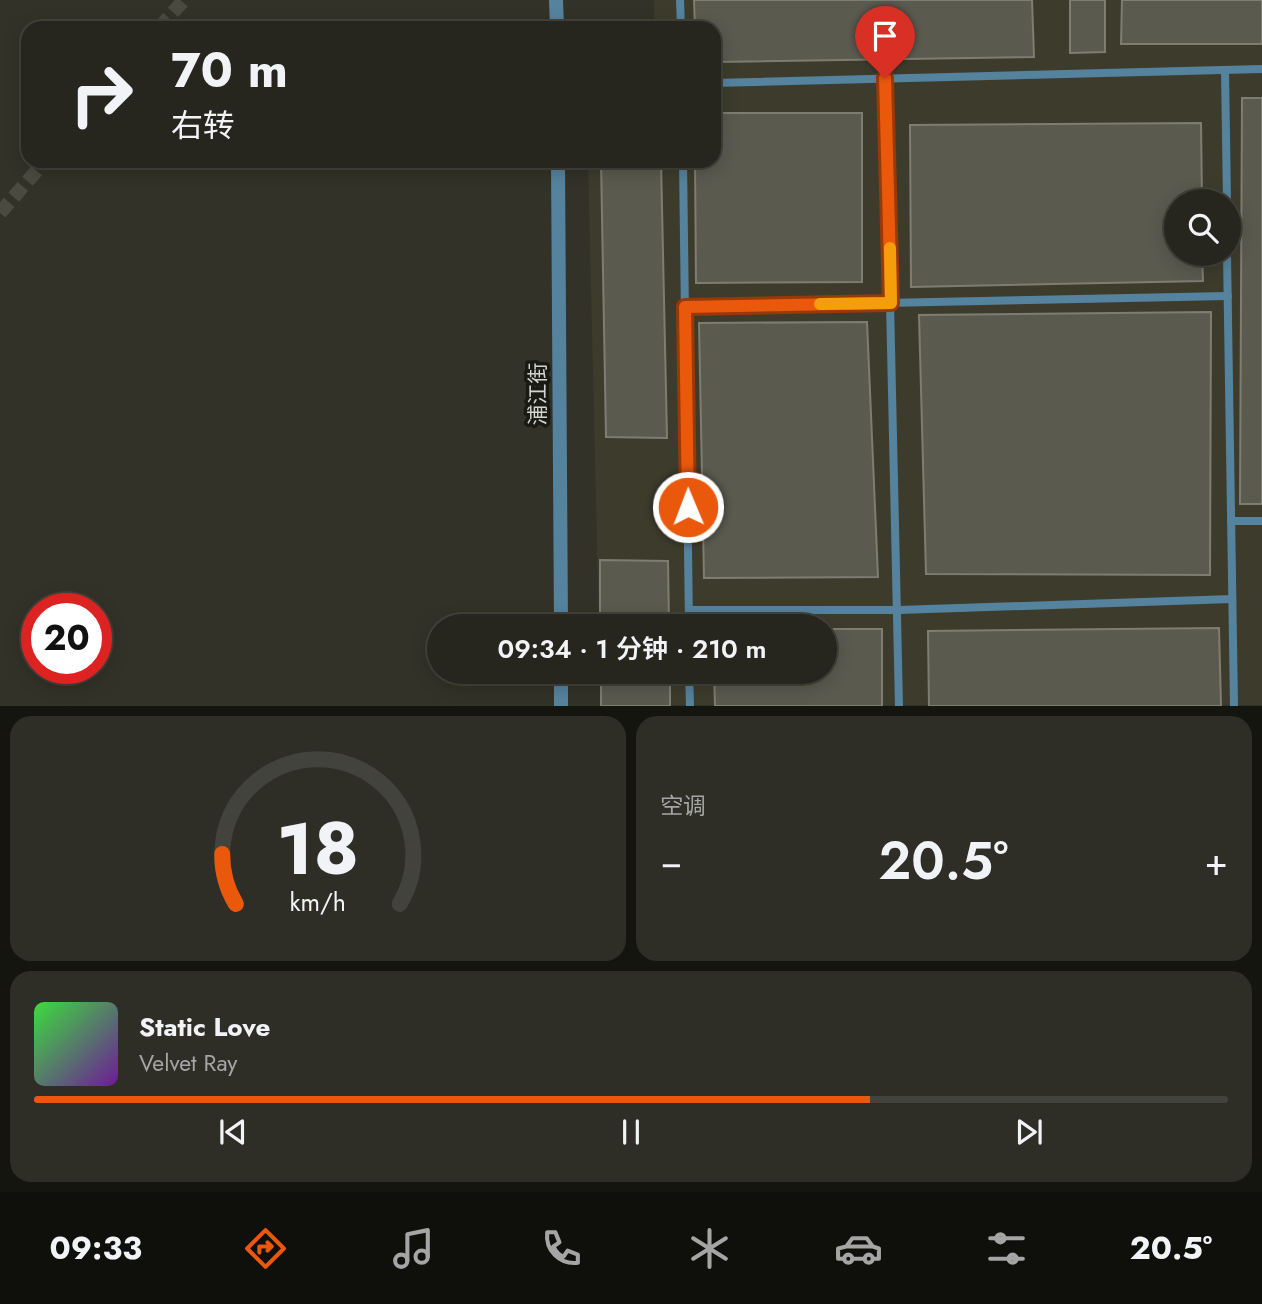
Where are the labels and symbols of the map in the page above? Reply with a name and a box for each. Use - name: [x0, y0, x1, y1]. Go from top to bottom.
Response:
- pin: [855, 6, 915, 78]
- street label: 浦江街: [523, 363, 553, 426]
- position arrow: [651, 470, 725, 544]
- speed limit sign: 20: [21, 593, 112, 684]

